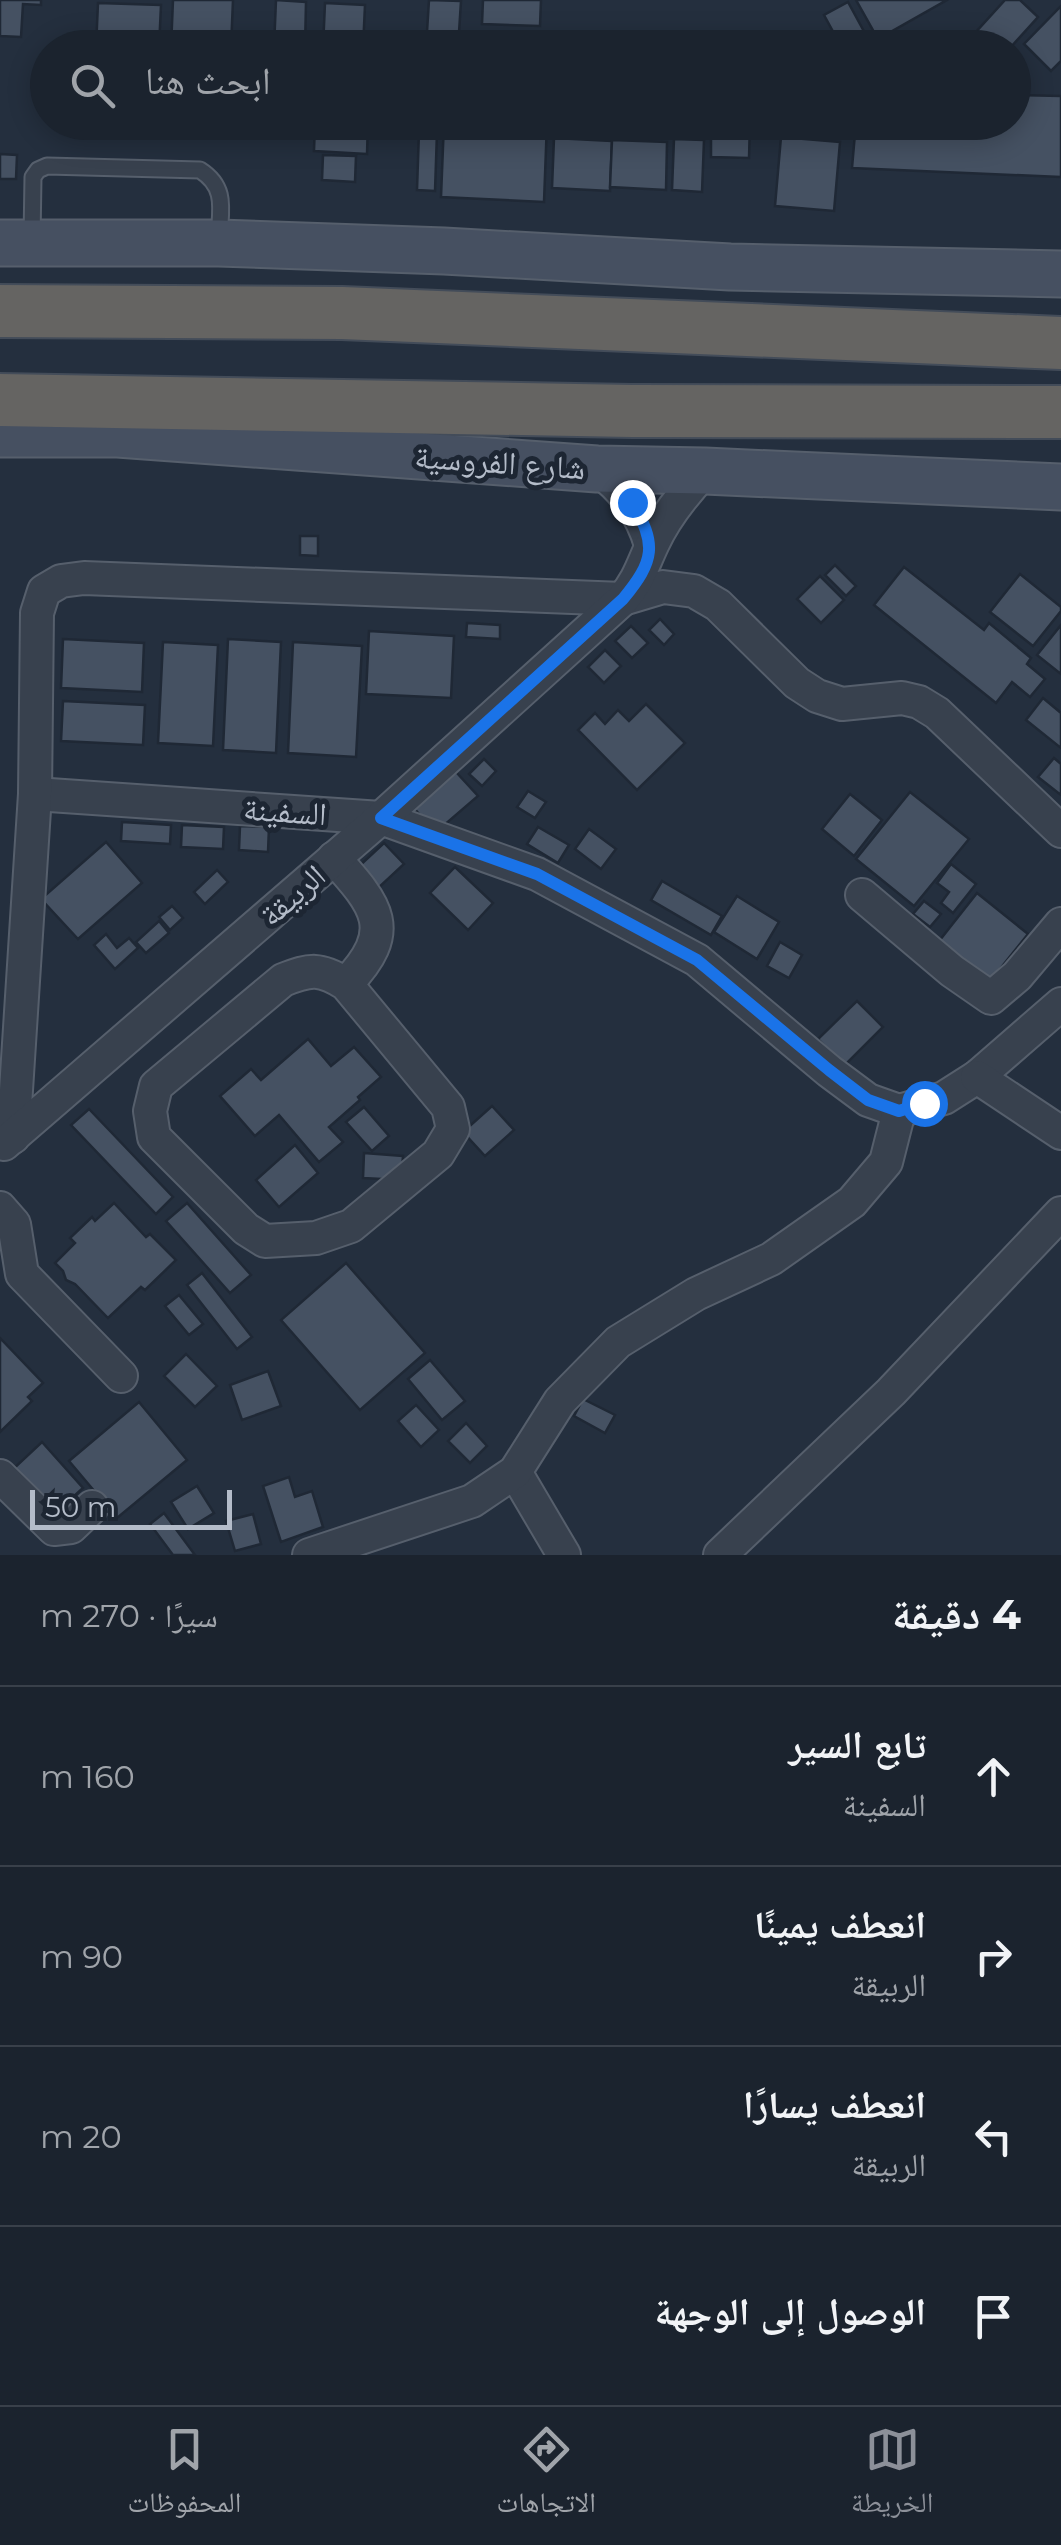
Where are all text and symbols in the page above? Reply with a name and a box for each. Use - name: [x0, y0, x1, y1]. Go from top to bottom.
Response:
- search box: [30, 30, 1031, 140]
- text: ابحث هنا: [145, 57, 271, 104]
- icon: search: [65, 58, 120, 113]
- street label: شارع الفروسية: [413, 437, 587, 488]
- route end: [610, 480, 656, 526]
- street label: السفينة: [242, 789, 328, 833]
- street label: الربيقة: [251, 856, 333, 934]
- route start: [902, 1081, 948, 1127]
- scale bar: [30, 1485, 232, 1530]
- text: 50 m: [45, 1490, 116, 1524]
- text: 4 دقيقة: [892, 1588, 1021, 1640]
- text: سيرًا · 270 m: [40, 1596, 218, 1635]
- text: تابع السير: [788, 1721, 926, 1768]
- icon: ahead: [966, 1749, 1021, 1804]
- text: 160 m: [40, 1757, 135, 1796]
- text: السفينة: [843, 1785, 926, 1824]
- text: انعطف يمينًا: [754, 1901, 926, 1948]
- icon: right: [966, 1929, 1021, 1984]
- text: 90 m: [40, 1937, 123, 1976]
- text: الربيقة: [852, 1965, 926, 2004]
- text: انعطف يسارًا: [743, 2081, 926, 2128]
- icon: left: [966, 2109, 1021, 2164]
- text: 20 m: [40, 2117, 122, 2156]
- text: الربيقة: [852, 2145, 926, 2184]
- text: الوصول إلى الوجهة: [655, 2288, 926, 2335]
- icon: arrive: [966, 2289, 1021, 2344]
- tab: المحفوظات: [128, 2422, 241, 2530]
- tab: الاتجاهات: [497, 2422, 596, 2530]
- tab: الخريطة: [851, 2422, 933, 2530]

